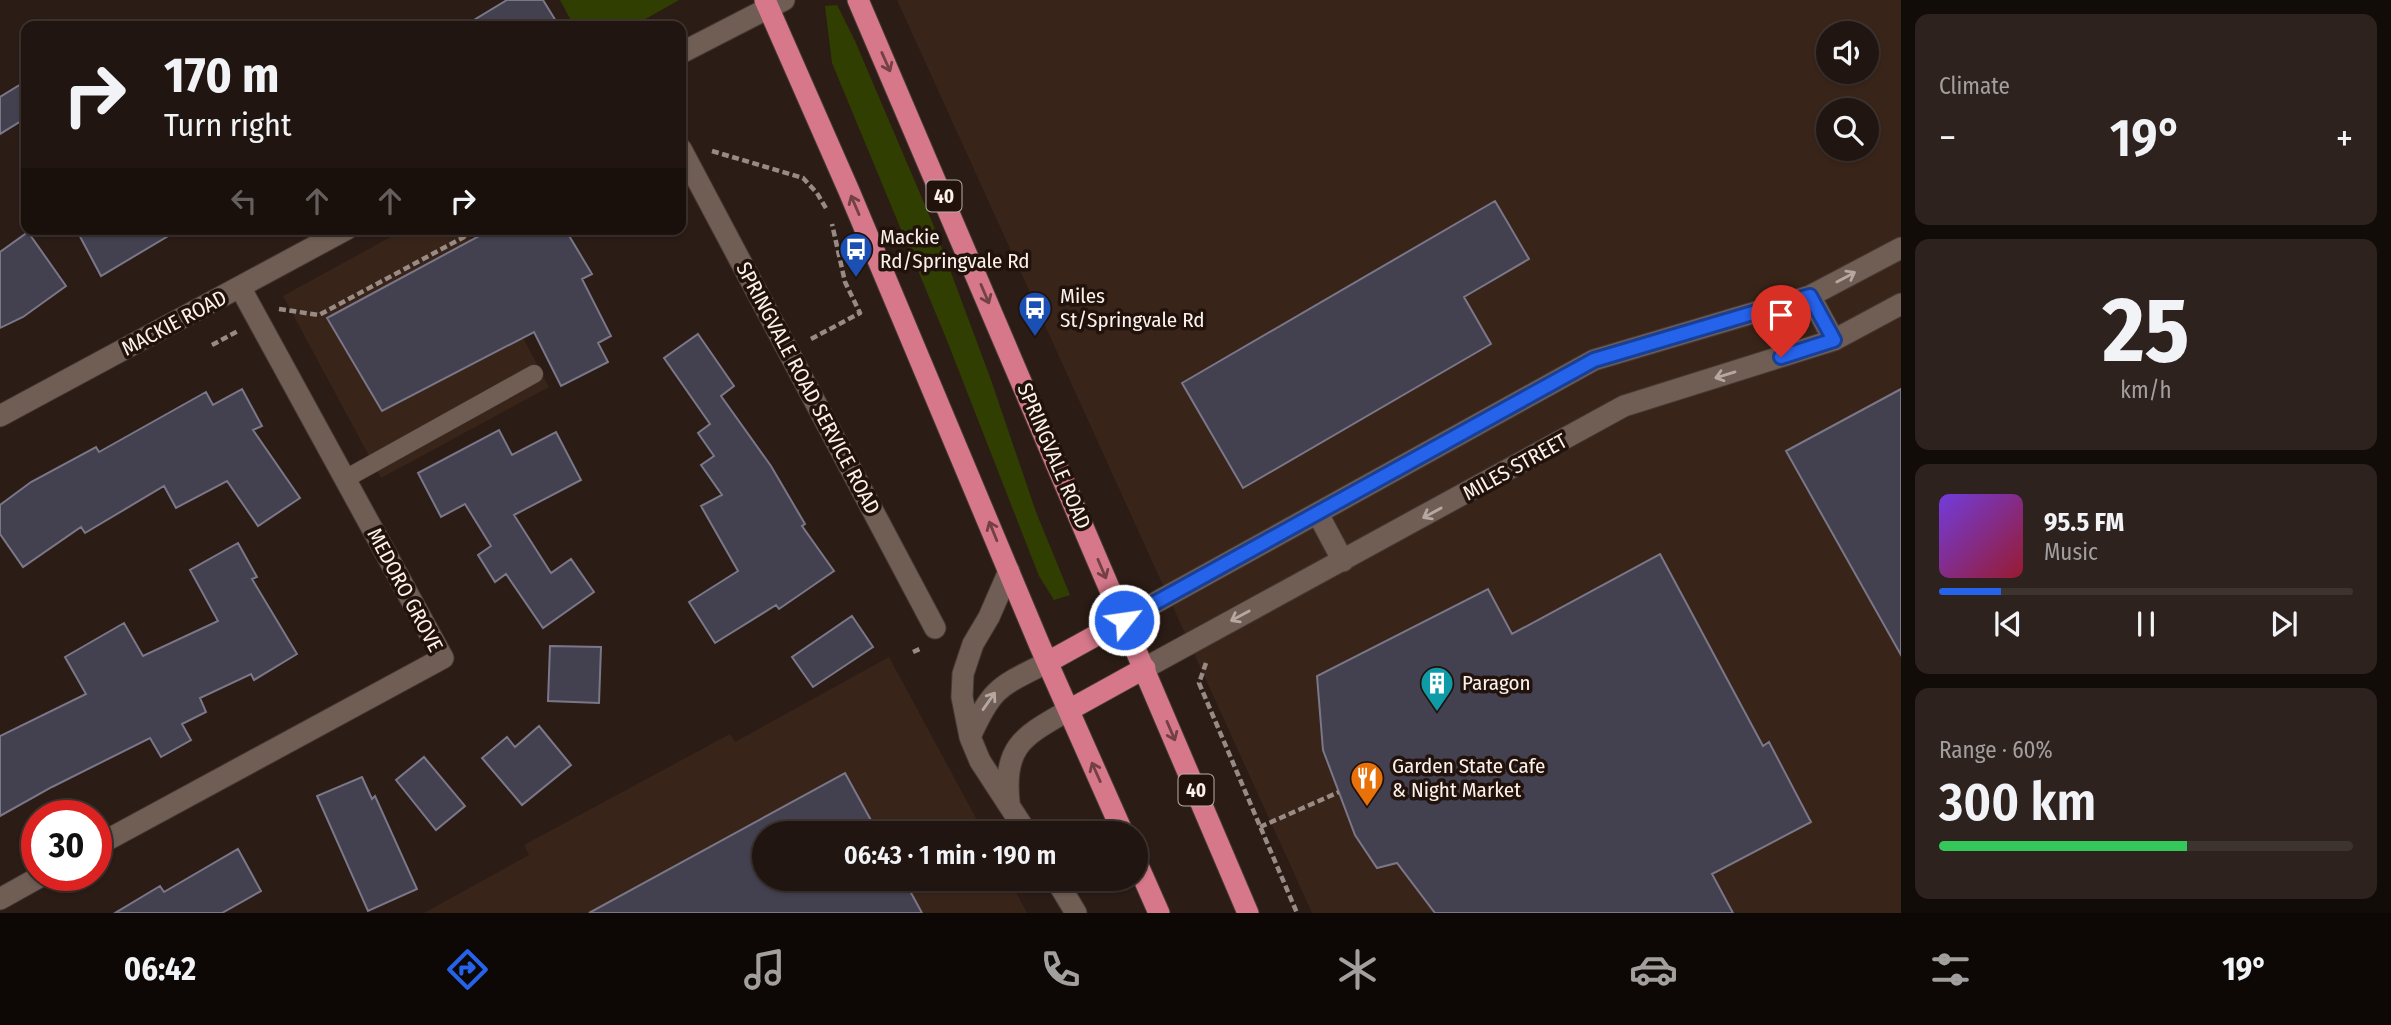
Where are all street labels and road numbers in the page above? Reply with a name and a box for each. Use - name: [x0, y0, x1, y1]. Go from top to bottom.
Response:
- road number: 40: [926, 180, 962, 212]
- street label: SPRINGVALE ROAD SERVICE ROAD: [730, 258, 886, 518]
- street label: MACKIE ROAD: [117, 284, 231, 362]
- street label: SPRINGVALE ROAD: [1012, 379, 1096, 533]
- street label: MILES STREET: [1458, 428, 1572, 506]
- street label: MEDORO GROVE: [361, 524, 449, 656]
- road number: 40: [1178, 775, 1214, 806]

